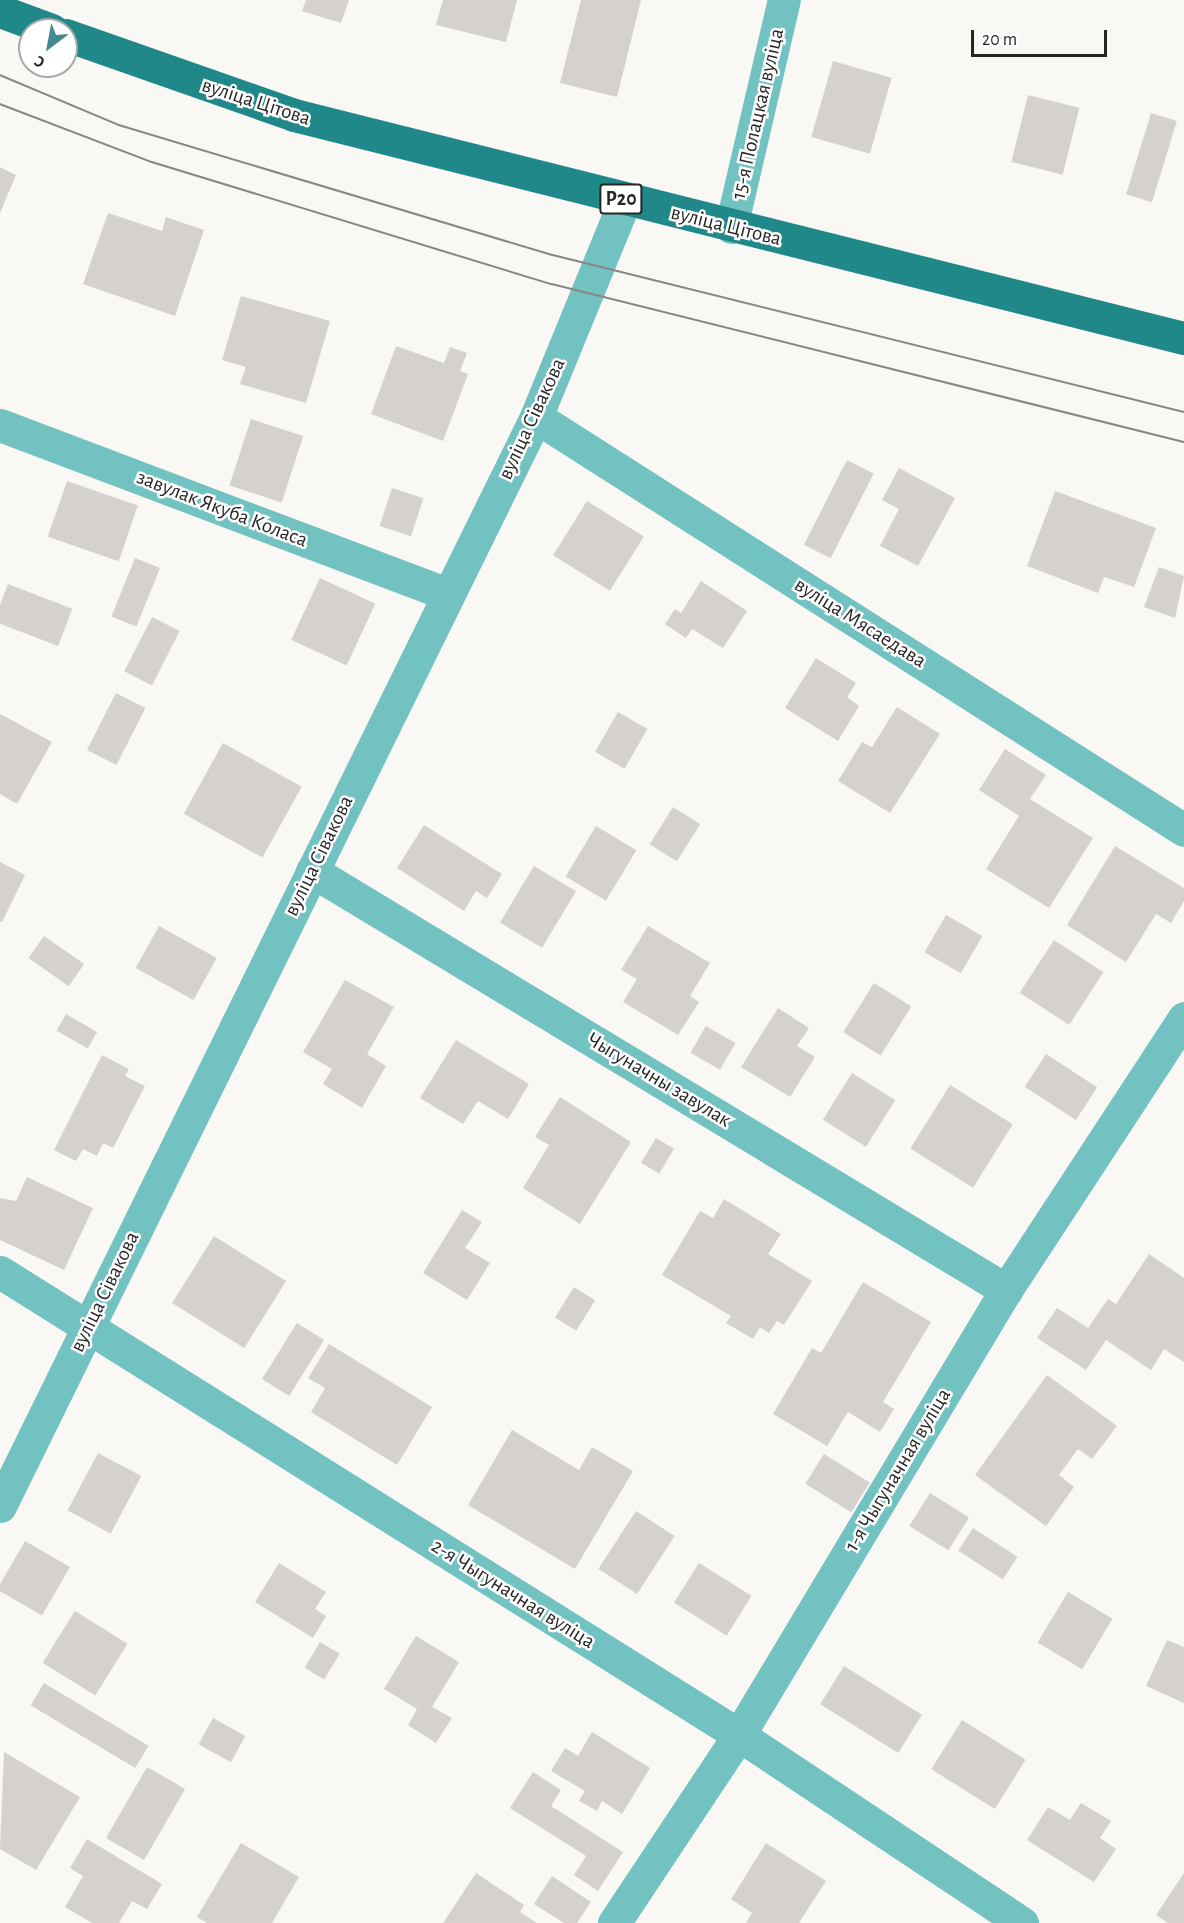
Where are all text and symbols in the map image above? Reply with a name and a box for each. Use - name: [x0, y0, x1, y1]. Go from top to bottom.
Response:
- north arrow: [18, 18, 78, 78]
- scale bar: [974, 18, 1110, 56]
- street label: 15-я Полацкая вуліца: [726, 26, 790, 202]
- text: 20 m: [982, 31, 1017, 49]
- text: С: [32, 52, 48, 71]
- street label: вуліца Цітова: [198, 73, 314, 131]
- road number: Р20: [598, 182, 644, 216]
- street label: вуліца Цітова: [668, 200, 784, 252]
- street label: вуліца Сівакова: [493, 354, 571, 484]
- street label: завулак Якуба Коласа: [133, 465, 311, 553]
- street label: вуліца Мясаедава: [789, 572, 931, 674]
- street label: вуліца Сівакова: [279, 792, 359, 920]
- street label: Чыгуначны завулак: [582, 1027, 736, 1133]
- street label: вуліца Сівакова: [65, 1228, 145, 1356]
- street label: 1-я Чыгуначная вуліца: [839, 1384, 957, 1556]
- street label: 2-я Чыгуначная вуліца: [427, 1533, 599, 1655]

